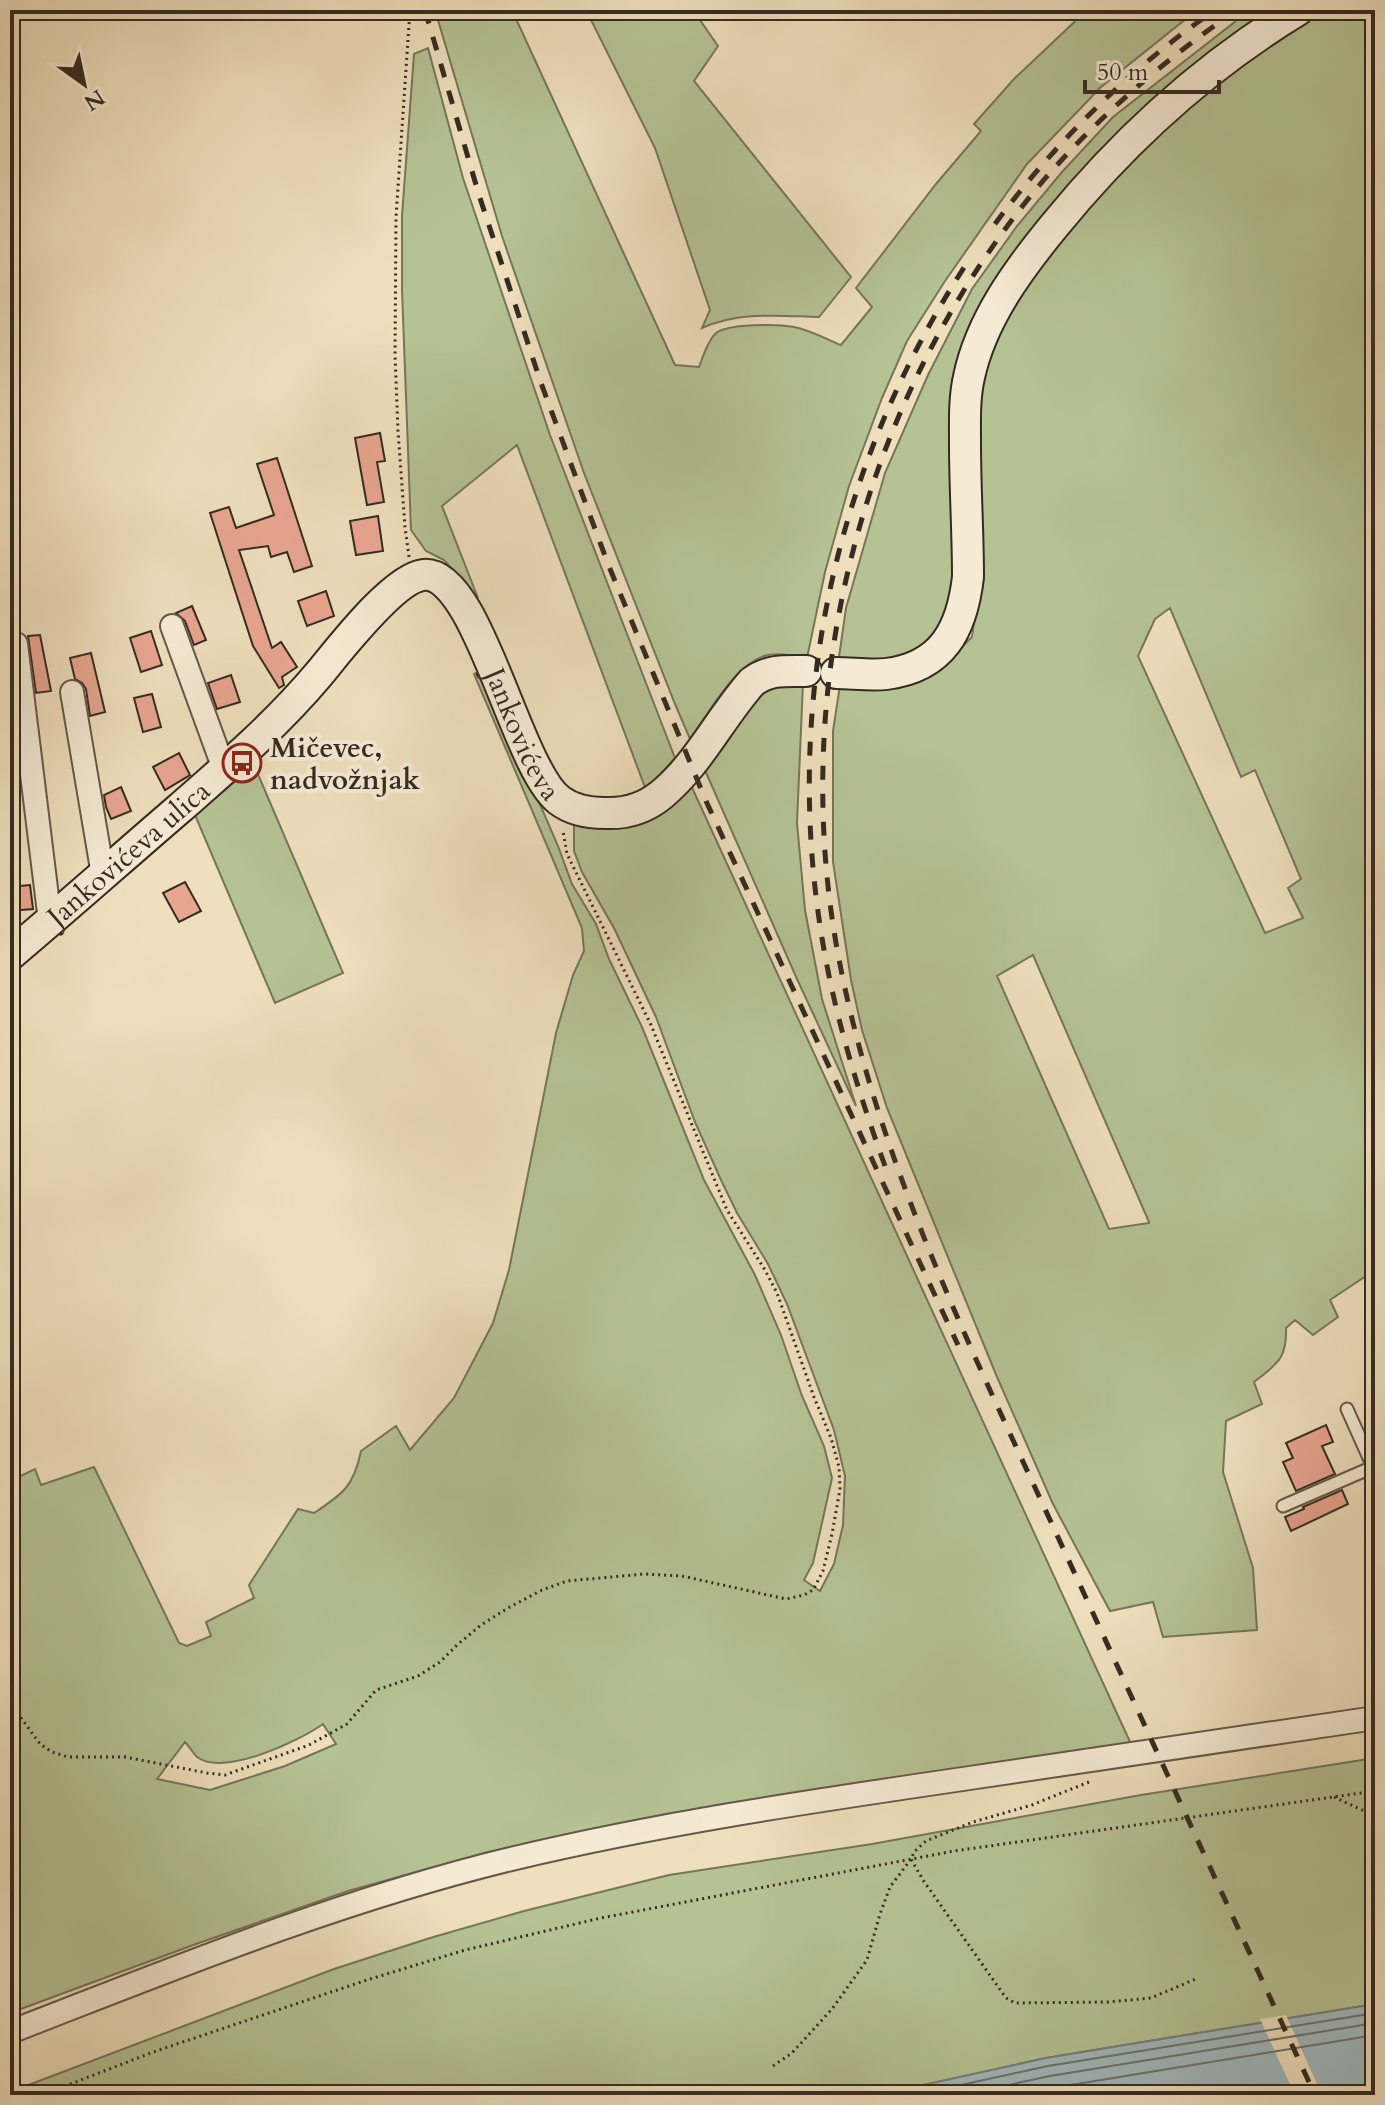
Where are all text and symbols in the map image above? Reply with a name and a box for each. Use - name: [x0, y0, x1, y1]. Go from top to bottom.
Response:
- north arrow: [44, 44, 124, 124]
- scale bar: [1085, 44, 1219, 94]
- text: 50 m: [1097, 56, 1149, 89]
- text: N: [78, 82, 111, 118]
- street label: Jankovićeva: [474, 659, 569, 809]
- place label: Mičevec, nadvožnjak: [270, 729, 421, 799]
- bus stop icon: Mičevec, nadvožnjak: [221, 742, 263, 784]
- street label: Jankovićeva ulica: [36, 772, 218, 938]

